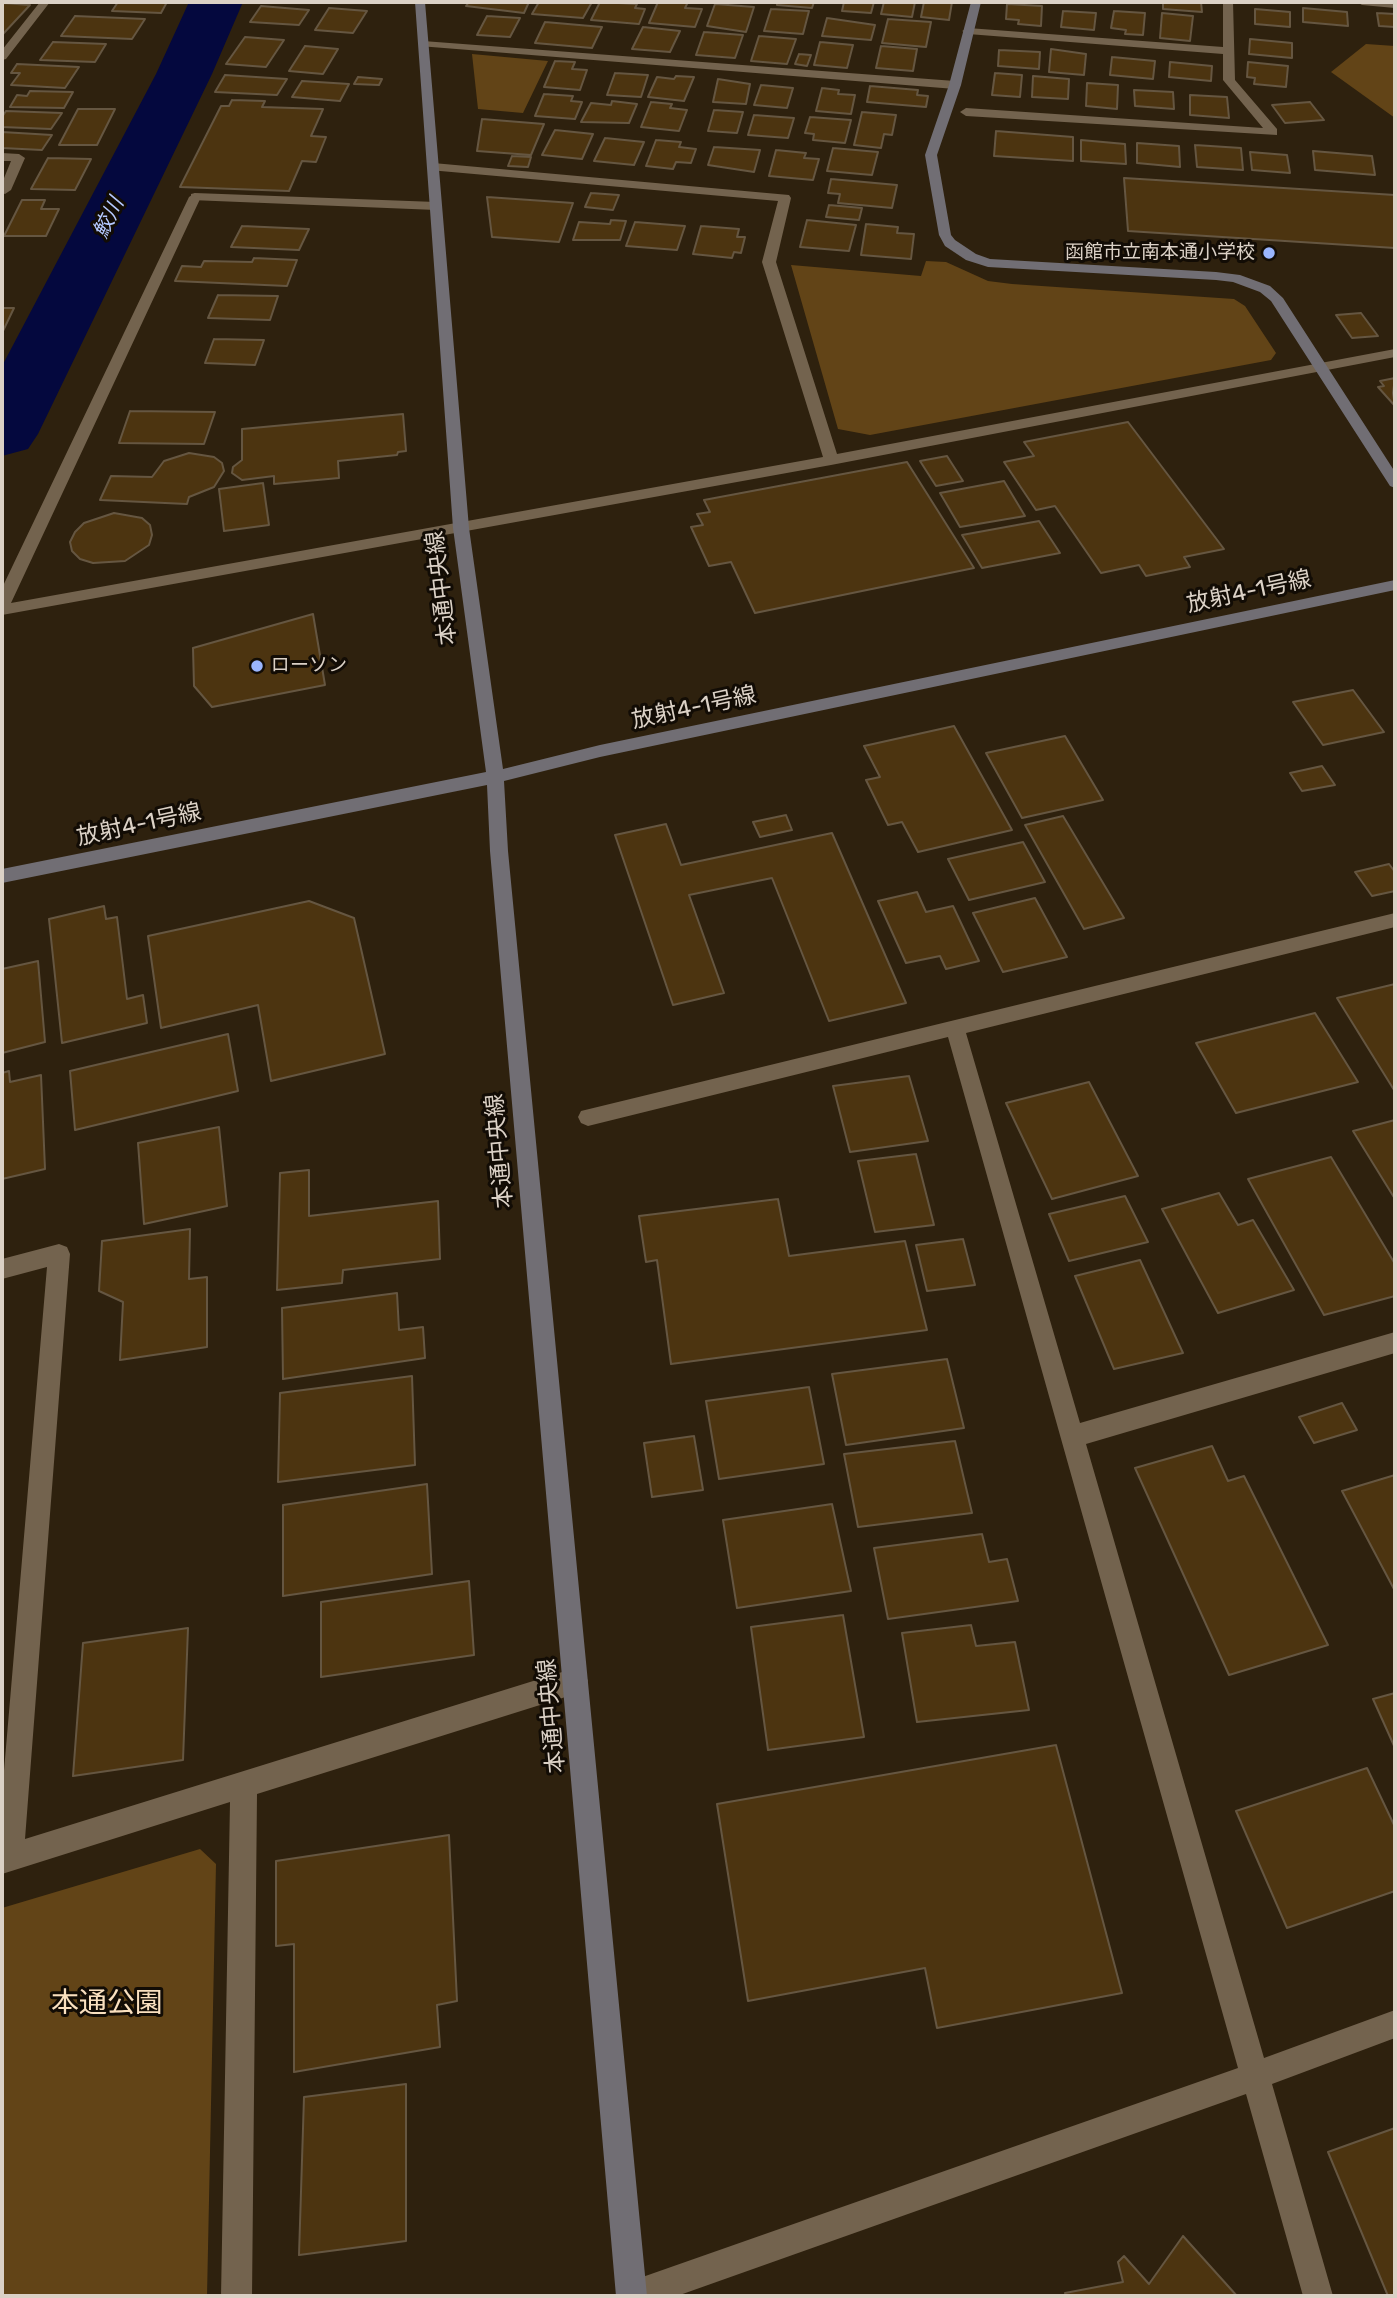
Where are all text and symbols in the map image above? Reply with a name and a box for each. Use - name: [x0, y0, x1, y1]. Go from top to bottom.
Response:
- water label: 鮫川: [88, 194, 130, 242]
- place label: 函館市立南本通小学校: [1065, 242, 1255, 264]
- marker: 函館市立南本通小学校: [1261, 245, 1277, 261]
- street label: 本通中央線: [421, 529, 463, 647]
- street label: 放射4-1号線: [1184, 565, 1314, 619]
- place label: ローソン: [271, 655, 347, 677]
- marker: ローソン: [249, 658, 265, 674]
- street label: 放射4-1号線: [629, 681, 759, 735]
- street label: 放射4-1号線: [74, 798, 204, 852]
- street label: 本通中央線: [481, 1093, 519, 1209]
- street label: 本通中央線: [533, 1658, 571, 1774]
- park label: 本通公園: [51, 1987, 163, 2021]

